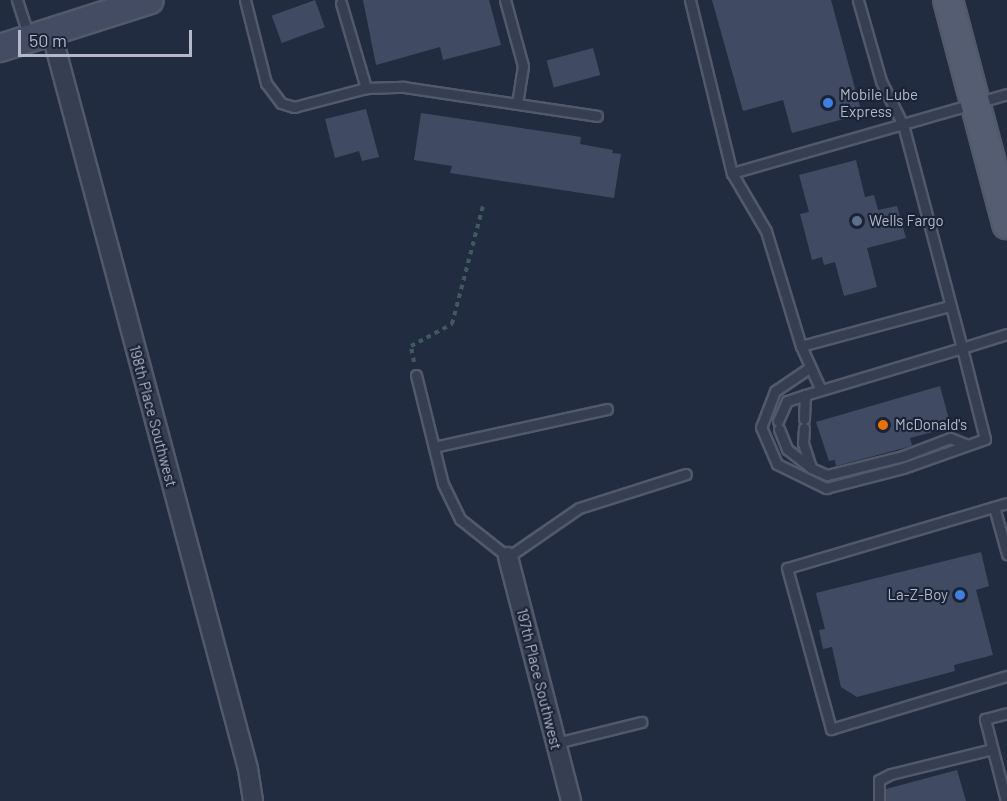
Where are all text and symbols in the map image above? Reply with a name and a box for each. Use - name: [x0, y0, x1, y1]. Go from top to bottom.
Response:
- scale bar: [21, 18, 195, 56]
- text: 50 m: [29, 29, 67, 51]
- place label: Mobile Lube Express: [840, 85, 918, 120]
- marker: Mobile Lube Express: [821, 96, 835, 110]
- place label: Wells Fargo: [869, 212, 944, 230]
- marker: Wells Fargo: [850, 214, 864, 228]
- street label: 198th Place Southwest: [125, 343, 181, 489]
- place label: McDonald's: [895, 416, 967, 434]
- marker: McDonald's: [876, 418, 890, 432]
- place label: La-Z-Boy: [888, 586, 948, 604]
- marker: La-Z-Boy: [953, 588, 967, 602]
- street label: 197th Place Southwest: [513, 607, 565, 751]

